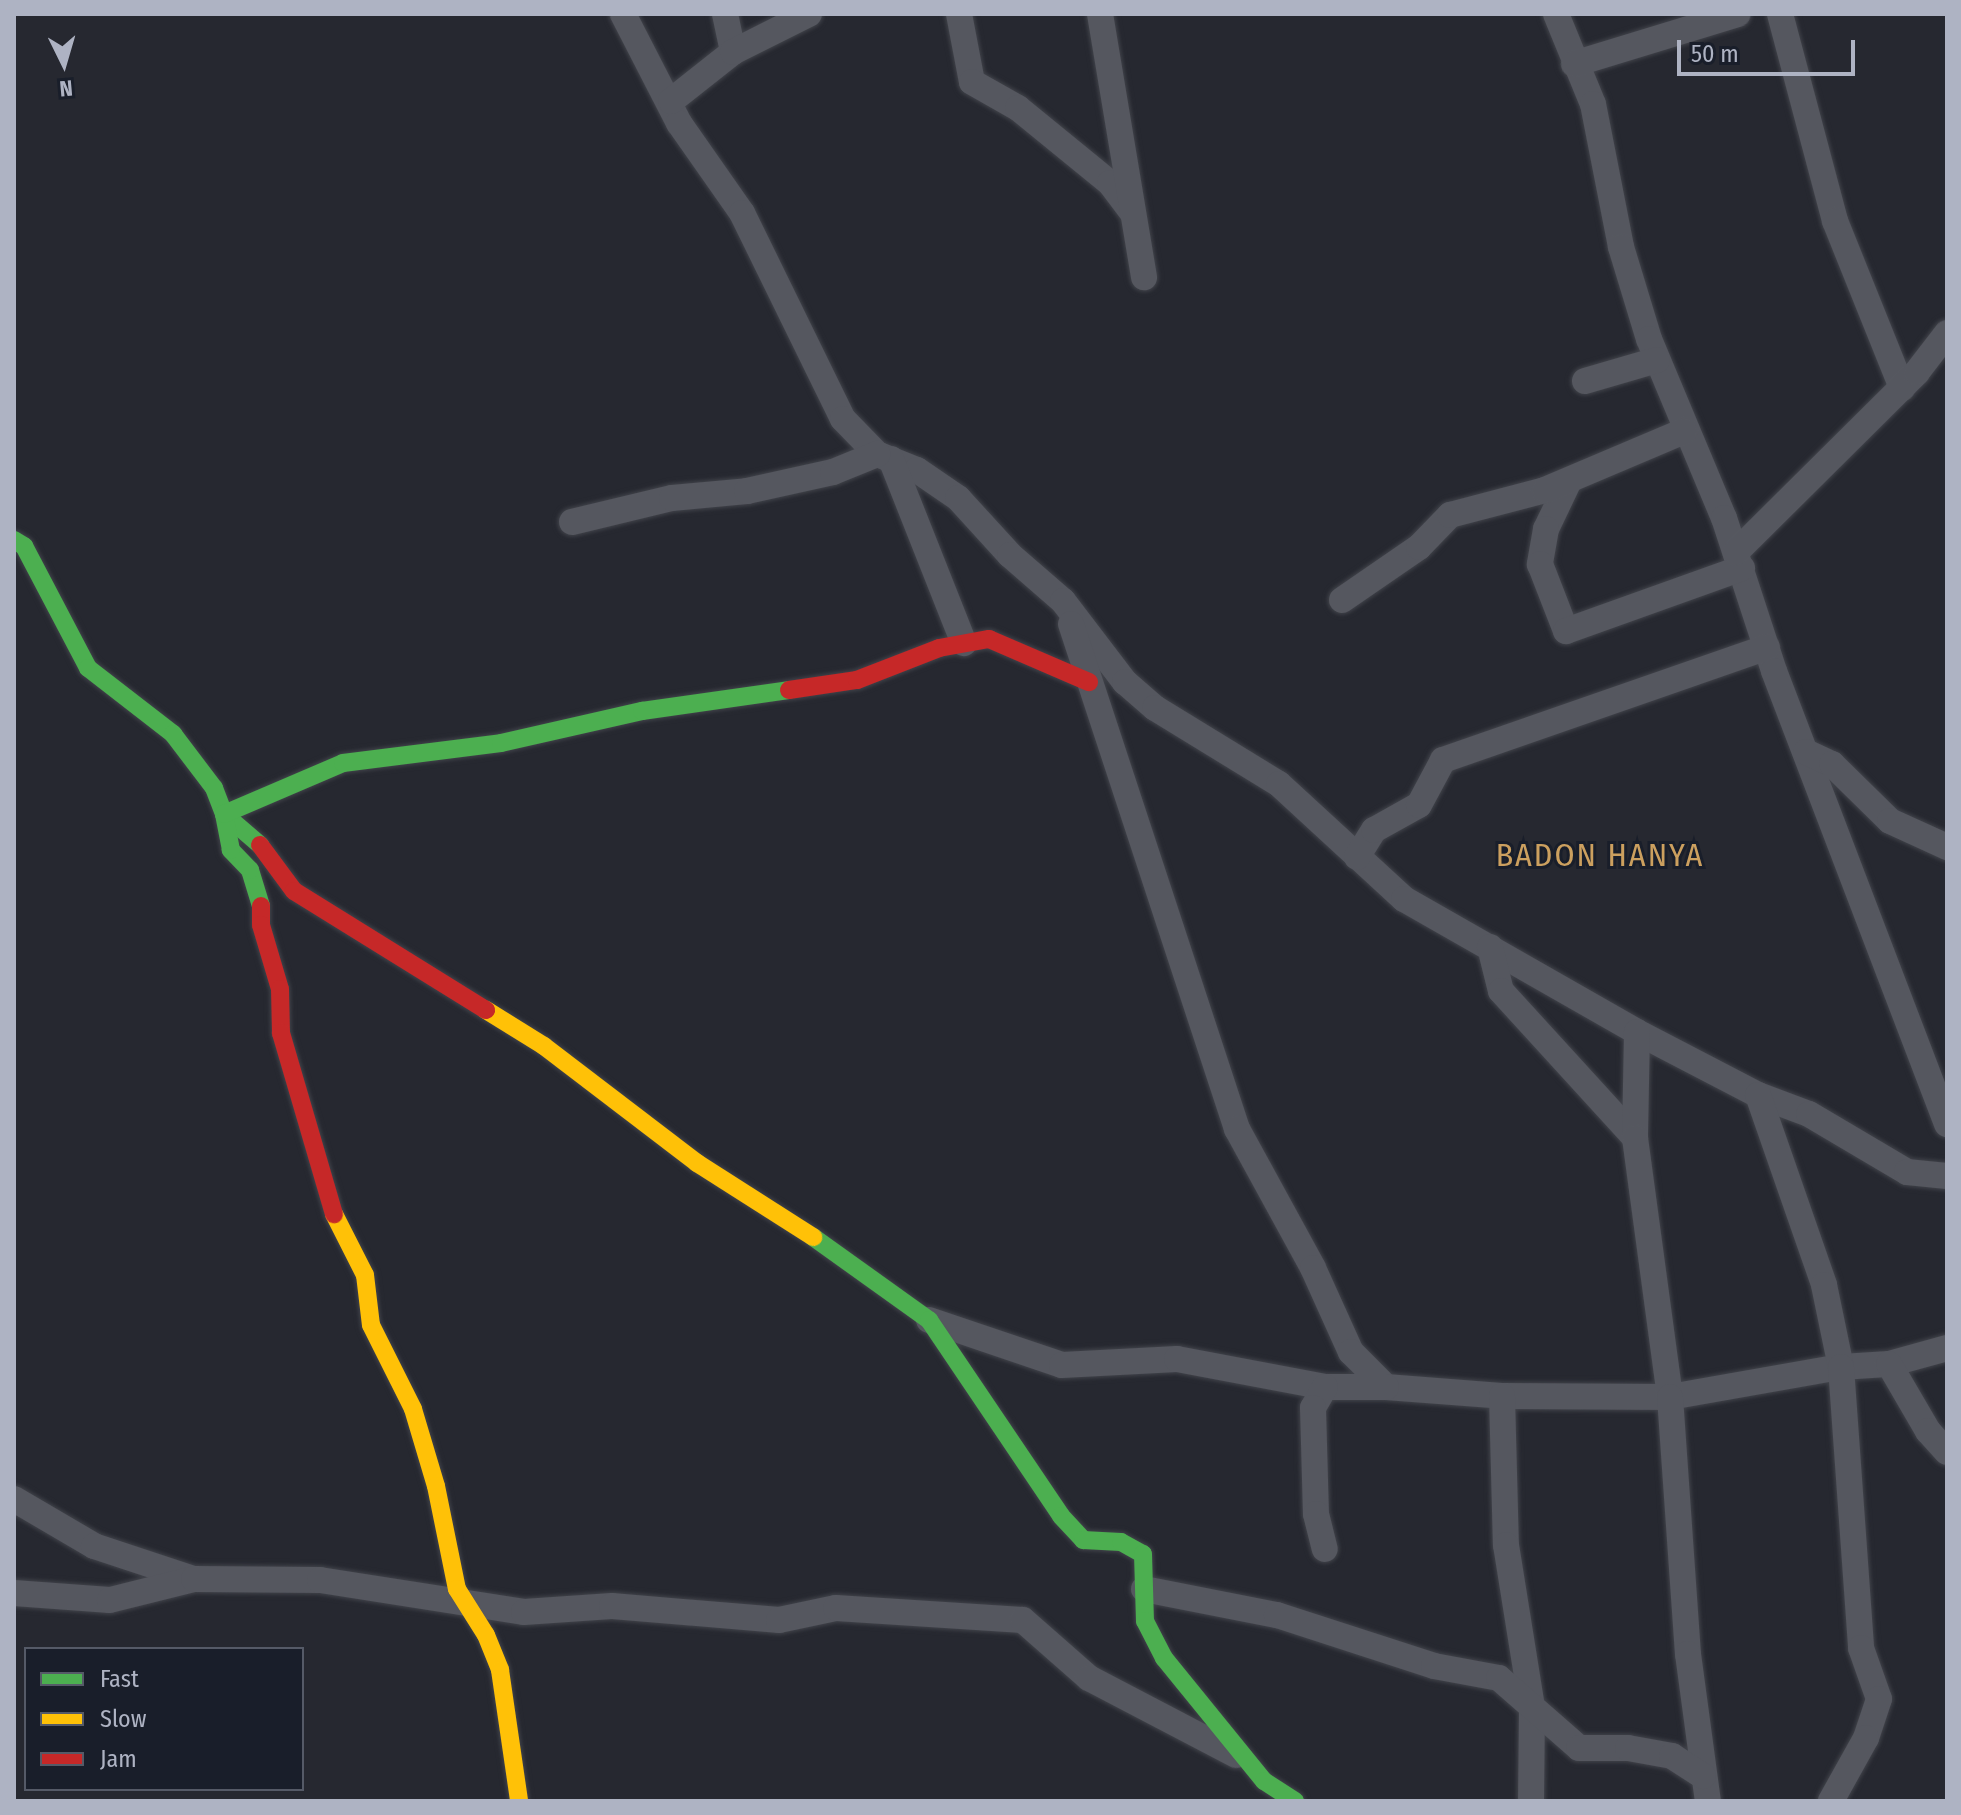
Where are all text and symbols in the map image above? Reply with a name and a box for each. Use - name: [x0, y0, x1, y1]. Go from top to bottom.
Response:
- north arrow: [24, 24, 104, 104]
- scale bar: [1681, 24, 1859, 74]
- text: 50 m: [1691, 40, 1739, 68]
- text: N: [58, 74, 74, 102]
- district label: BADON HANYA: [1496, 836, 1704, 874]
- legend: [24, 1647, 304, 1791]
- text: Fast: [100, 1665, 139, 1693]
- text: Slow: [100, 1705, 146, 1733]
- text: Jam: [100, 1745, 137, 1773]

